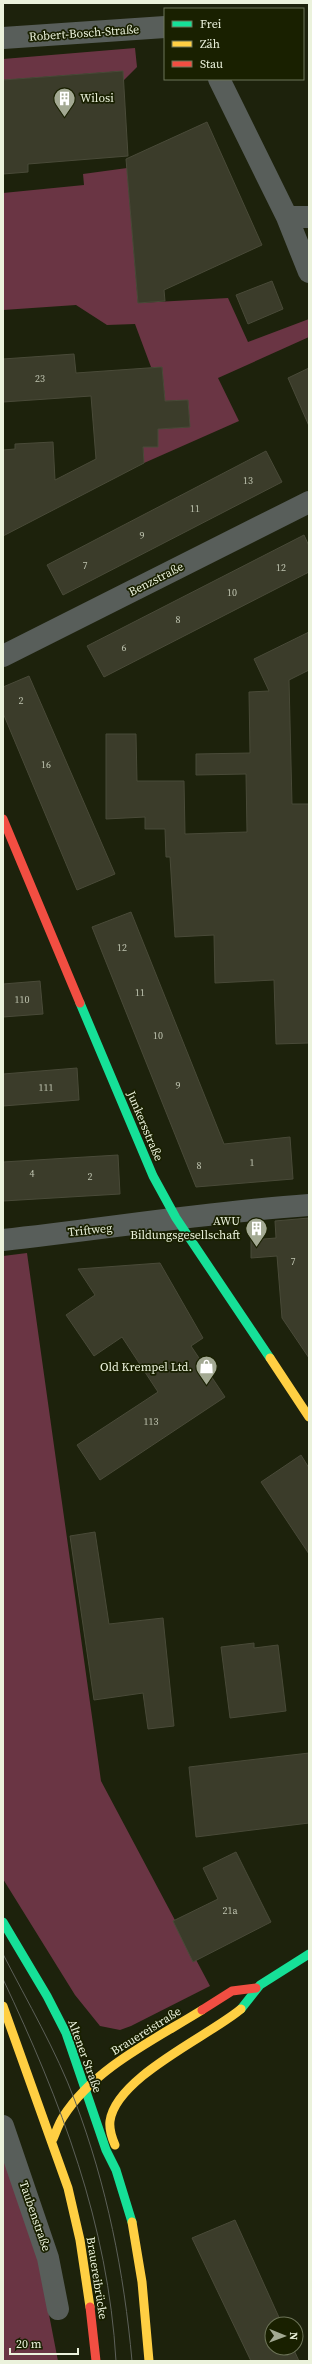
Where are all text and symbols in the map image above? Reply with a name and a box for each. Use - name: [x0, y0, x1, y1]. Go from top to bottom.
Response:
- legend: [164, 8, 304, 80]
- text: Frei: [200, 16, 222, 32]
- street label: Robert-Bosch-Straße: [28, 21, 140, 45]
- text: Zäh: [200, 36, 220, 52]
- text: Stau: [200, 56, 223, 72]
- building icon: Wilosi: [51, 85, 77, 118]
- place label: Wilosi: [80, 90, 114, 106]
- house number: 23: [35, 372, 45, 385]
- house number: 13: [243, 474, 253, 487]
- house number: 11: [190, 502, 200, 515]
- house number: 9: [140, 529, 145, 542]
- street label: Benzstraße: [126, 558, 186, 600]
- house number: 7: [83, 559, 88, 572]
- house number: 12: [276, 561, 286, 574]
- house number: 10: [227, 586, 237, 599]
- house number: 8: [176, 613, 181, 626]
- house number: 6: [122, 641, 127, 654]
- house number: 2: [19, 694, 24, 707]
- house number: 16: [41, 758, 51, 771]
- house number: 12: [117, 941, 127, 954]
- house number: 11: [135, 986, 145, 999]
- house number: 110: [15, 993, 30, 1006]
- house number: 10: [153, 1029, 163, 1042]
- house number: 9: [176, 1079, 181, 1092]
- house number: 111: [39, 1081, 54, 1094]
- street label: Junkersstraße: [123, 1088, 167, 1163]
- house number: 1: [250, 1156, 255, 1169]
- house number: 8: [197, 1159, 202, 1172]
- house number: 4: [30, 1167, 35, 1180]
- house number: 2: [88, 1170, 93, 1183]
- place label: AWU Bildungsgesellschaft: [130, 1213, 240, 1243]
- building icon: AWU Bildungsgesellschaft: [243, 1215, 269, 1248]
- street label: Triftweg: [67, 1220, 113, 1240]
- house number: 7: [291, 1255, 296, 1268]
- shop icon: Old Krempel Ltd.: [194, 1354, 220, 1387]
- place label: Old Krempel Ltd.: [100, 1359, 192, 1375]
- house number: 113: [144, 1415, 159, 1428]
- house number: 21a: [222, 1904, 238, 1917]
- street label: Brauereistraße: [108, 2003, 184, 2059]
- street label: Altener Straße: [64, 2017, 106, 2095]
- street label: Taubenstraße: [15, 2179, 55, 2253]
- street label: Brauereibrücke: [83, 2236, 111, 2320]
- north arrow: [264, 2316, 304, 2356]
- scale bar: [10, 2330, 78, 2356]
- text: N: [286, 2332, 301, 2340]
- text: 20 m: [16, 2336, 42, 2352]

